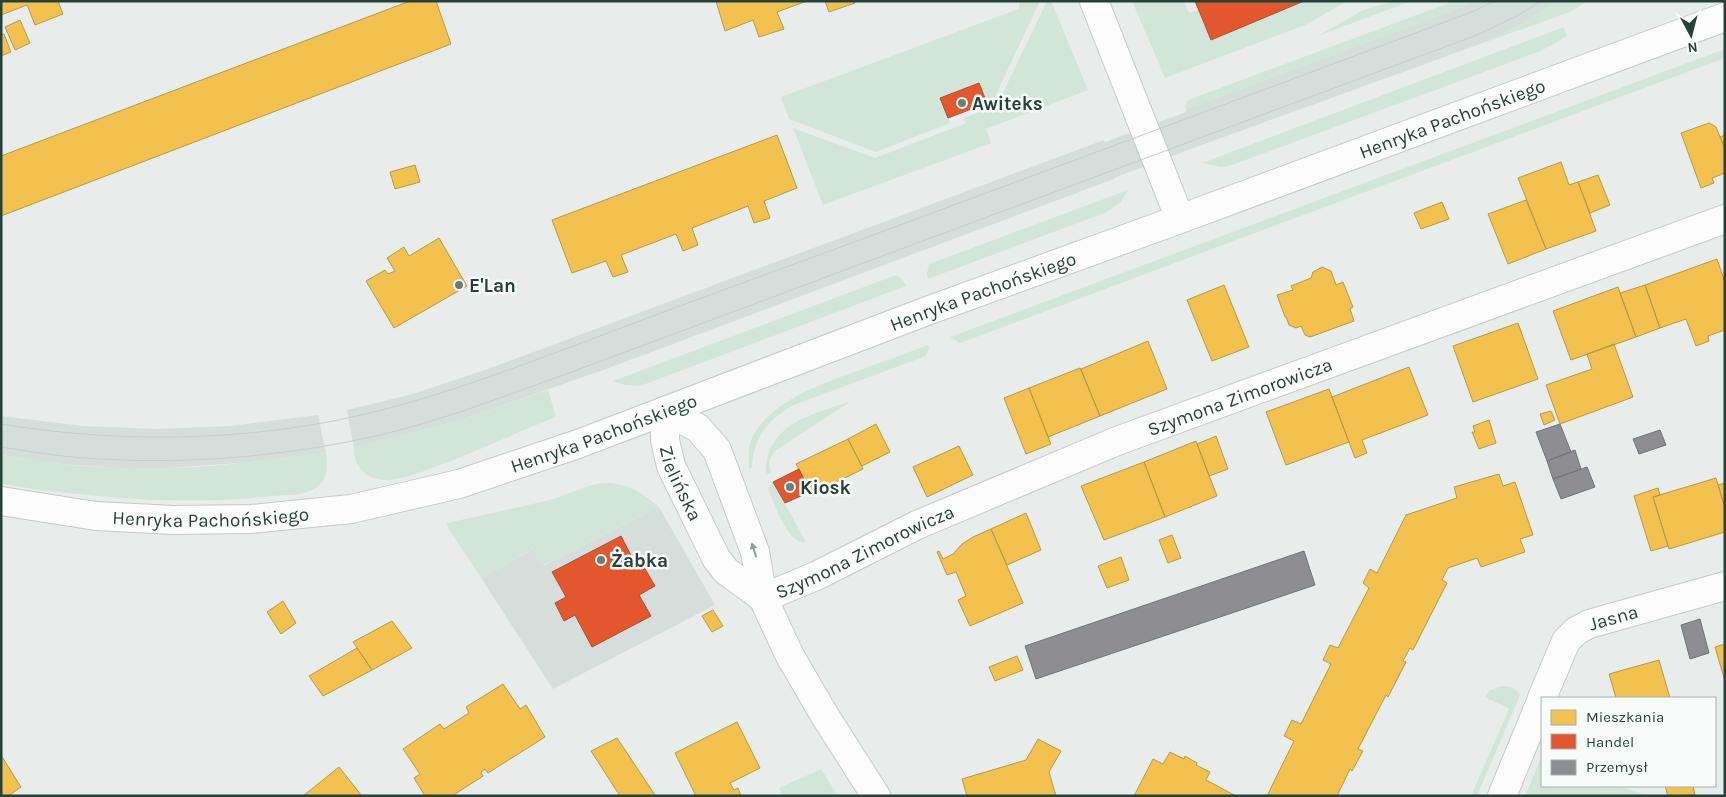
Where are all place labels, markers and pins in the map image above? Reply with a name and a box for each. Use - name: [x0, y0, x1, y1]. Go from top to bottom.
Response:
- place label: Awiteks: [972, 93, 1043, 115]
- marker: Awiteks: [956, 97, 968, 109]
- place label: E'Lan: [469, 275, 516, 297]
- marker: E'Lan: [453, 279, 465, 291]
- place label: Kiosk: [800, 477, 851, 499]
- marker: Kiosk: [784, 481, 796, 493]
- place label: Żabka: [611, 549, 668, 572]
- marker: Żabka: [595, 554, 607, 566]

